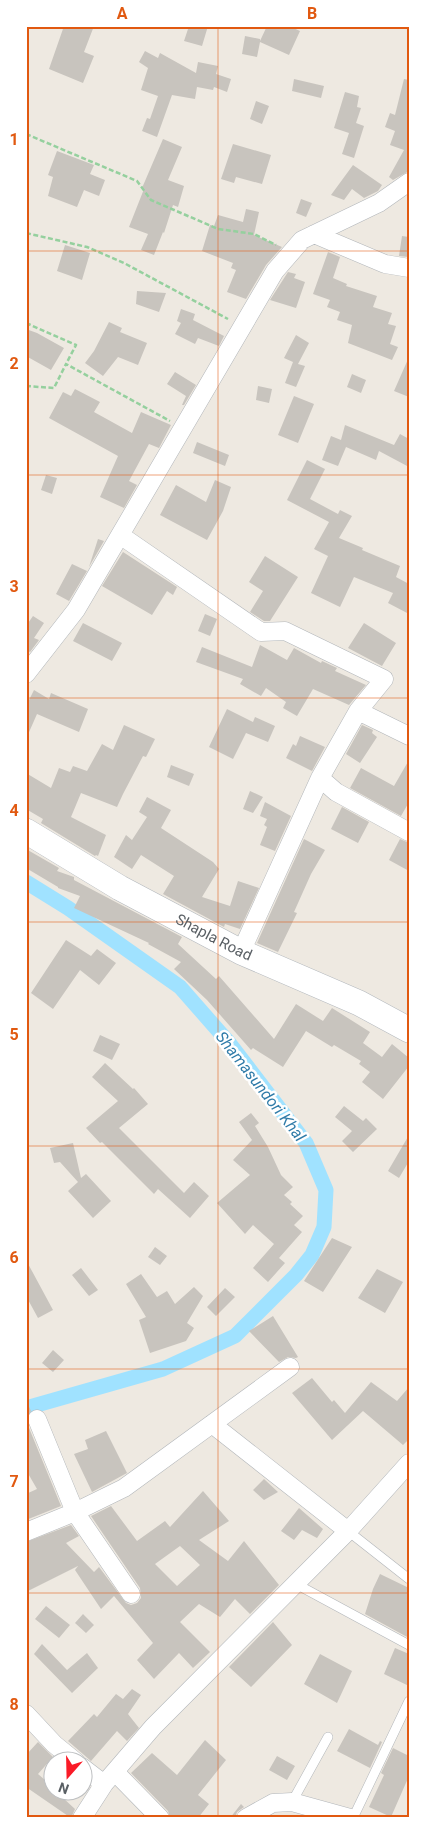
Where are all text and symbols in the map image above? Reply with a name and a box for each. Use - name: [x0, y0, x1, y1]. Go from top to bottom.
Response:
- text: A: [117, 4, 128, 23]
- text: B: [307, 4, 317, 23]
- text: 1: [9, 130, 19, 149]
- text: 2: [9, 354, 19, 373]
- text: 3: [9, 577, 19, 596]
- text: 4: [9, 801, 19, 820]
- street label: Shapla Road: [173, 910, 255, 965]
- text: 5: [9, 1025, 19, 1044]
- water label: Shamasundori Khal: [212, 1027, 310, 1145]
- text: 6: [9, 1248, 19, 1267]
- text: 7: [9, 1472, 19, 1491]
- text: 8: [9, 1695, 19, 1714]
- north arrow: [42, 1752, 92, 1802]
- text: N: [56, 1779, 71, 1797]

